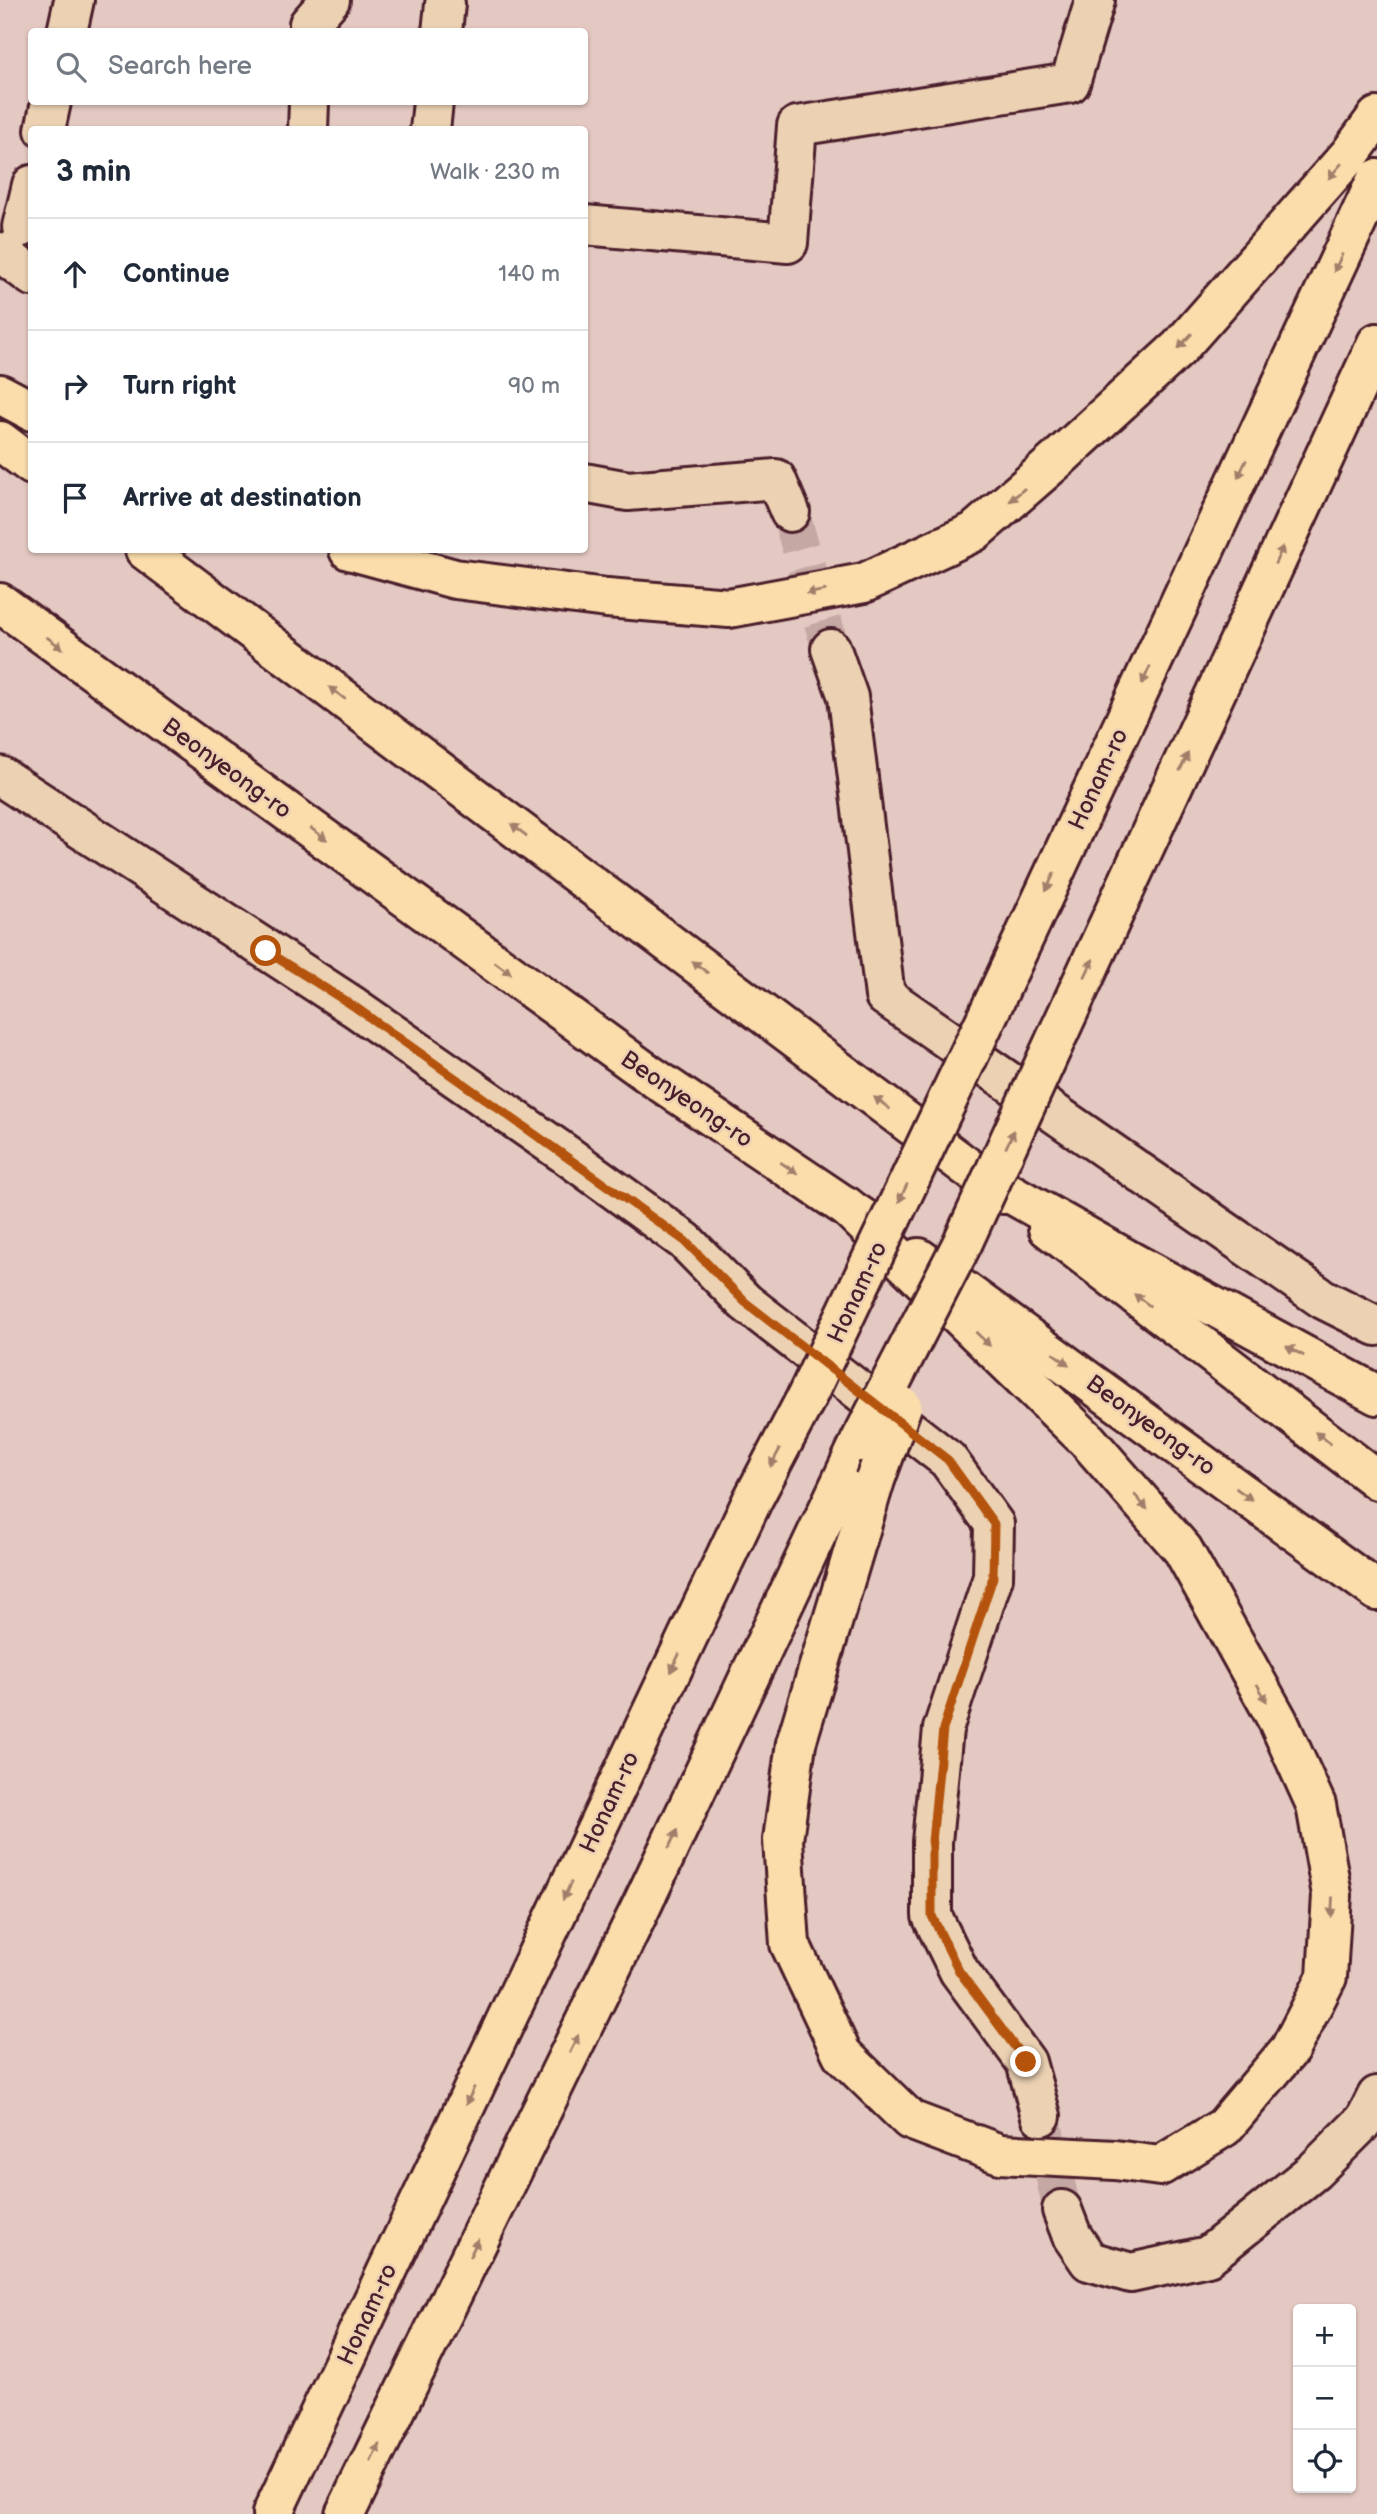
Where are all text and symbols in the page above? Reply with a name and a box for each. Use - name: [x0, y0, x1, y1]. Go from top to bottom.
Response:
- search box: [28, 28, 588, 105]
- icon: search: [52, 48, 90, 86]
- text: Search here: [108, 51, 252, 82]
- text: 3 min: [56, 154, 131, 190]
- text: Walk · 230 m: [430, 158, 560, 186]
- one-way arrow: [1327, 162, 1343, 180]
- one-way arrow: [1332, 253, 1344, 273]
- icon: ahead: [56, 255, 94, 293]
- text: Continue: [123, 259, 230, 290]
- text: 140 m: [498, 260, 560, 288]
- one-way arrow: [1177, 332, 1193, 349]
- icon: right: [56, 367, 94, 405]
- text: Turn right: [123, 371, 236, 402]
- text: 90 m: [508, 372, 560, 400]
- one-way arrow: [1236, 459, 1248, 479]
- icon: arrive: [56, 479, 94, 517]
- text: Arrive at destination: [123, 483, 362, 514]
- one-way arrow: [1008, 487, 1026, 503]
- one-way arrow: [1273, 545, 1285, 565]
- one-way arrow: [805, 587, 827, 598]
- one-way arrow: [46, 636, 64, 650]
- one-way arrow: [1140, 665, 1152, 685]
- one-way arrow: [328, 686, 346, 701]
- street label: Beonyeong-ro: [156, 712, 297, 825]
- street label: Honam-ro: [1062, 724, 1135, 835]
- one-way arrow: [1179, 751, 1190, 772]
- one-way arrow: [509, 823, 528, 837]
- one-way arrow: [309, 827, 328, 841]
- one-way arrow: [1044, 872, 1056, 892]
- route start: [250, 935, 281, 966]
- one-way arrow: [1083, 958, 1095, 978]
- one-way arrow: [692, 959, 710, 974]
- one-way arrow: [493, 961, 512, 975]
- street label: Beonyeong-ro: [615, 1045, 758, 1154]
- one-way arrow: [874, 1096, 892, 1111]
- one-way arrow: [1004, 1129, 1016, 1149]
- one-way arrow: [780, 1162, 799, 1175]
- one-way arrow: [898, 1182, 909, 1203]
- street label: Honam-ro: [821, 1237, 894, 1348]
- one-way arrow: [1133, 1294, 1151, 1308]
- one-way arrow: [974, 1330, 991, 1347]
- one-way arrow: [1286, 1345, 1305, 1357]
- one-way arrow: [1052, 1352, 1070, 1366]
- street label: Beonyeong-ro: [1080, 1369, 1221, 1482]
- one-way arrow: [1314, 1431, 1332, 1446]
- one-way arrow: [769, 1448, 780, 1468]
- one-way arrow: [1235, 1487, 1253, 1501]
- one-way arrow: [1133, 1493, 1149, 1511]
- one-way arrow: [669, 1653, 681, 1673]
- one-way arrow: [1257, 1683, 1268, 1703]
- street label: Honam-ro: [573, 1747, 646, 1858]
- one-way arrow: [667, 1829, 679, 1849]
- one-way arrow: [561, 1880, 572, 1901]
- one-way arrow: [1326, 1896, 1337, 1918]
- one-way arrow: [568, 2034, 580, 2054]
- route end: [1010, 2046, 1041, 2077]
- one-way arrow: [464, 2086, 476, 2106]
- one-way arrow: [469, 2238, 480, 2258]
- street label: Honam-ro: [331, 2259, 404, 2370]
- map controls: [1293, 2304, 1356, 2493]
- button: +: [1293, 2304, 1356, 2367]
- button: −: [1293, 2367, 1356, 2430]
- button: locate: [1293, 2430, 1356, 2493]
- one-way arrow: [369, 2443, 380, 2463]

